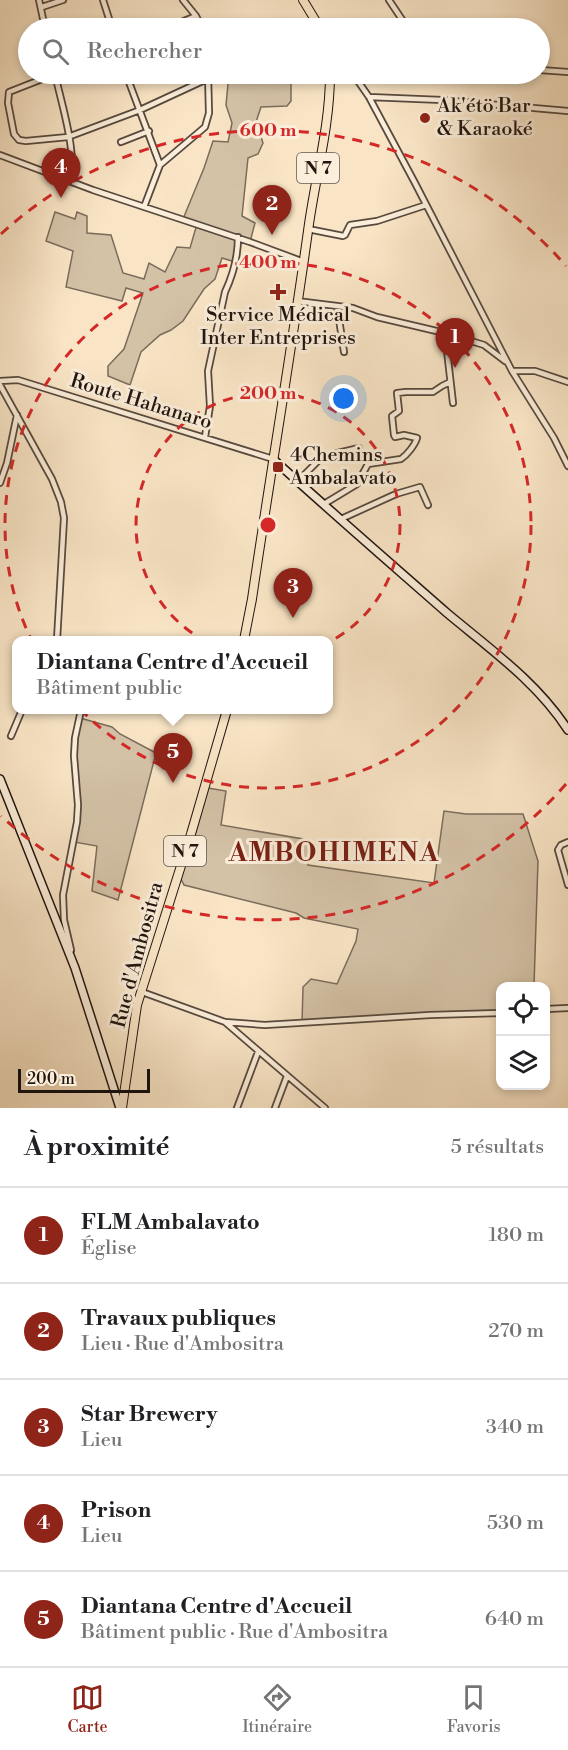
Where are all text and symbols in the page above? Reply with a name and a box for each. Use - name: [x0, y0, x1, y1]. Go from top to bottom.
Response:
- search box: [18, 18, 550, 84]
- icon: search: [39, 35, 72, 68]
- text: Rechercher: [87, 38, 202, 65]
- place label: Ak'étö Bar & Karaoké: [436, 94, 533, 142]
- marker: Ak'étö Bar & Karaoké: [418, 111, 432, 125]
- text: 600 m: [240, 119, 297, 142]
- pin: 4: [42, 148, 80, 198]
- road number: N 7: [297, 153, 339, 183]
- pin: 2: [252, 186, 292, 235]
- text: 400 m: [239, 251, 297, 274]
- marker: Service Médical Inter Entreprises: [269, 283, 287, 301]
- place label: Service Médical Inter Entreprises: [200, 303, 356, 351]
- pin: 1: [436, 318, 474, 368]
- street label: Route Hahanaro: [67, 369, 215, 435]
- text: 200 m: [240, 382, 297, 405]
- your location: [329, 384, 358, 413]
- place label: 4Chemins Ambalavato: [289, 443, 397, 491]
- marker: 4Chemins Ambalavato: [271, 460, 285, 474]
- centre of rings: [258, 515, 278, 535]
- pin: 3: [274, 568, 312, 618]
- popup: [12, 636, 333, 714]
- text: Diantana Centre d'Accueil: [37, 649, 308, 676]
- text: Bâtiment public: [37, 676, 182, 701]
- pin: 5: [154, 734, 192, 783]
- road number: N 7: [164, 836, 206, 866]
- district label: AMBOHIMENA: [227, 837, 440, 869]
- street label: Rue d'Ambositra: [107, 878, 170, 1031]
- map controls: [496, 982, 550, 1090]
- button: locate: [496, 982, 550, 1036]
- button: layers: [496, 1036, 550, 1090]
- scale bar: [18, 1066, 150, 1094]
- text: 200 m: [27, 1069, 75, 1089]
- text: À proximité: [24, 1131, 169, 1163]
- text: 5 résultats: [451, 1135, 544, 1160]
- text: FLM Ambalavato: [81, 1209, 260, 1236]
- text: 1: [39, 1223, 48, 1248]
- text: 180 m: [489, 1223, 544, 1248]
- text: Église: [81, 1236, 137, 1261]
- text: Travaux publiques: [81, 1305, 276, 1332]
- text: 2: [37, 1319, 50, 1344]
- text: 270 m: [488, 1319, 544, 1344]
- text: Lieu · Rue d'Ambositra: [81, 1332, 284, 1357]
- text: Star Brewery: [81, 1401, 218, 1428]
- text: 3: [37, 1415, 50, 1440]
- text: 340 m: [486, 1415, 544, 1440]
- text: Lieu: [81, 1428, 122, 1453]
- text: Prison: [81, 1497, 151, 1524]
- text: 4: [37, 1511, 50, 1536]
- text: 530 m: [487, 1511, 544, 1536]
- text: Lieu: [81, 1524, 122, 1549]
- text: Diantana Centre d'Accueil: [81, 1593, 352, 1620]
- text: 5: [37, 1607, 50, 1632]
- text: 640 m: [485, 1607, 544, 1632]
- text: Bâtiment public · Rue d'Ambositra: [81, 1620, 388, 1645]
- tab: Carte: [67, 1681, 108, 1737]
- tab: Itinéraire: [242, 1681, 312, 1737]
- tab: Favoris: [447, 1681, 501, 1737]

